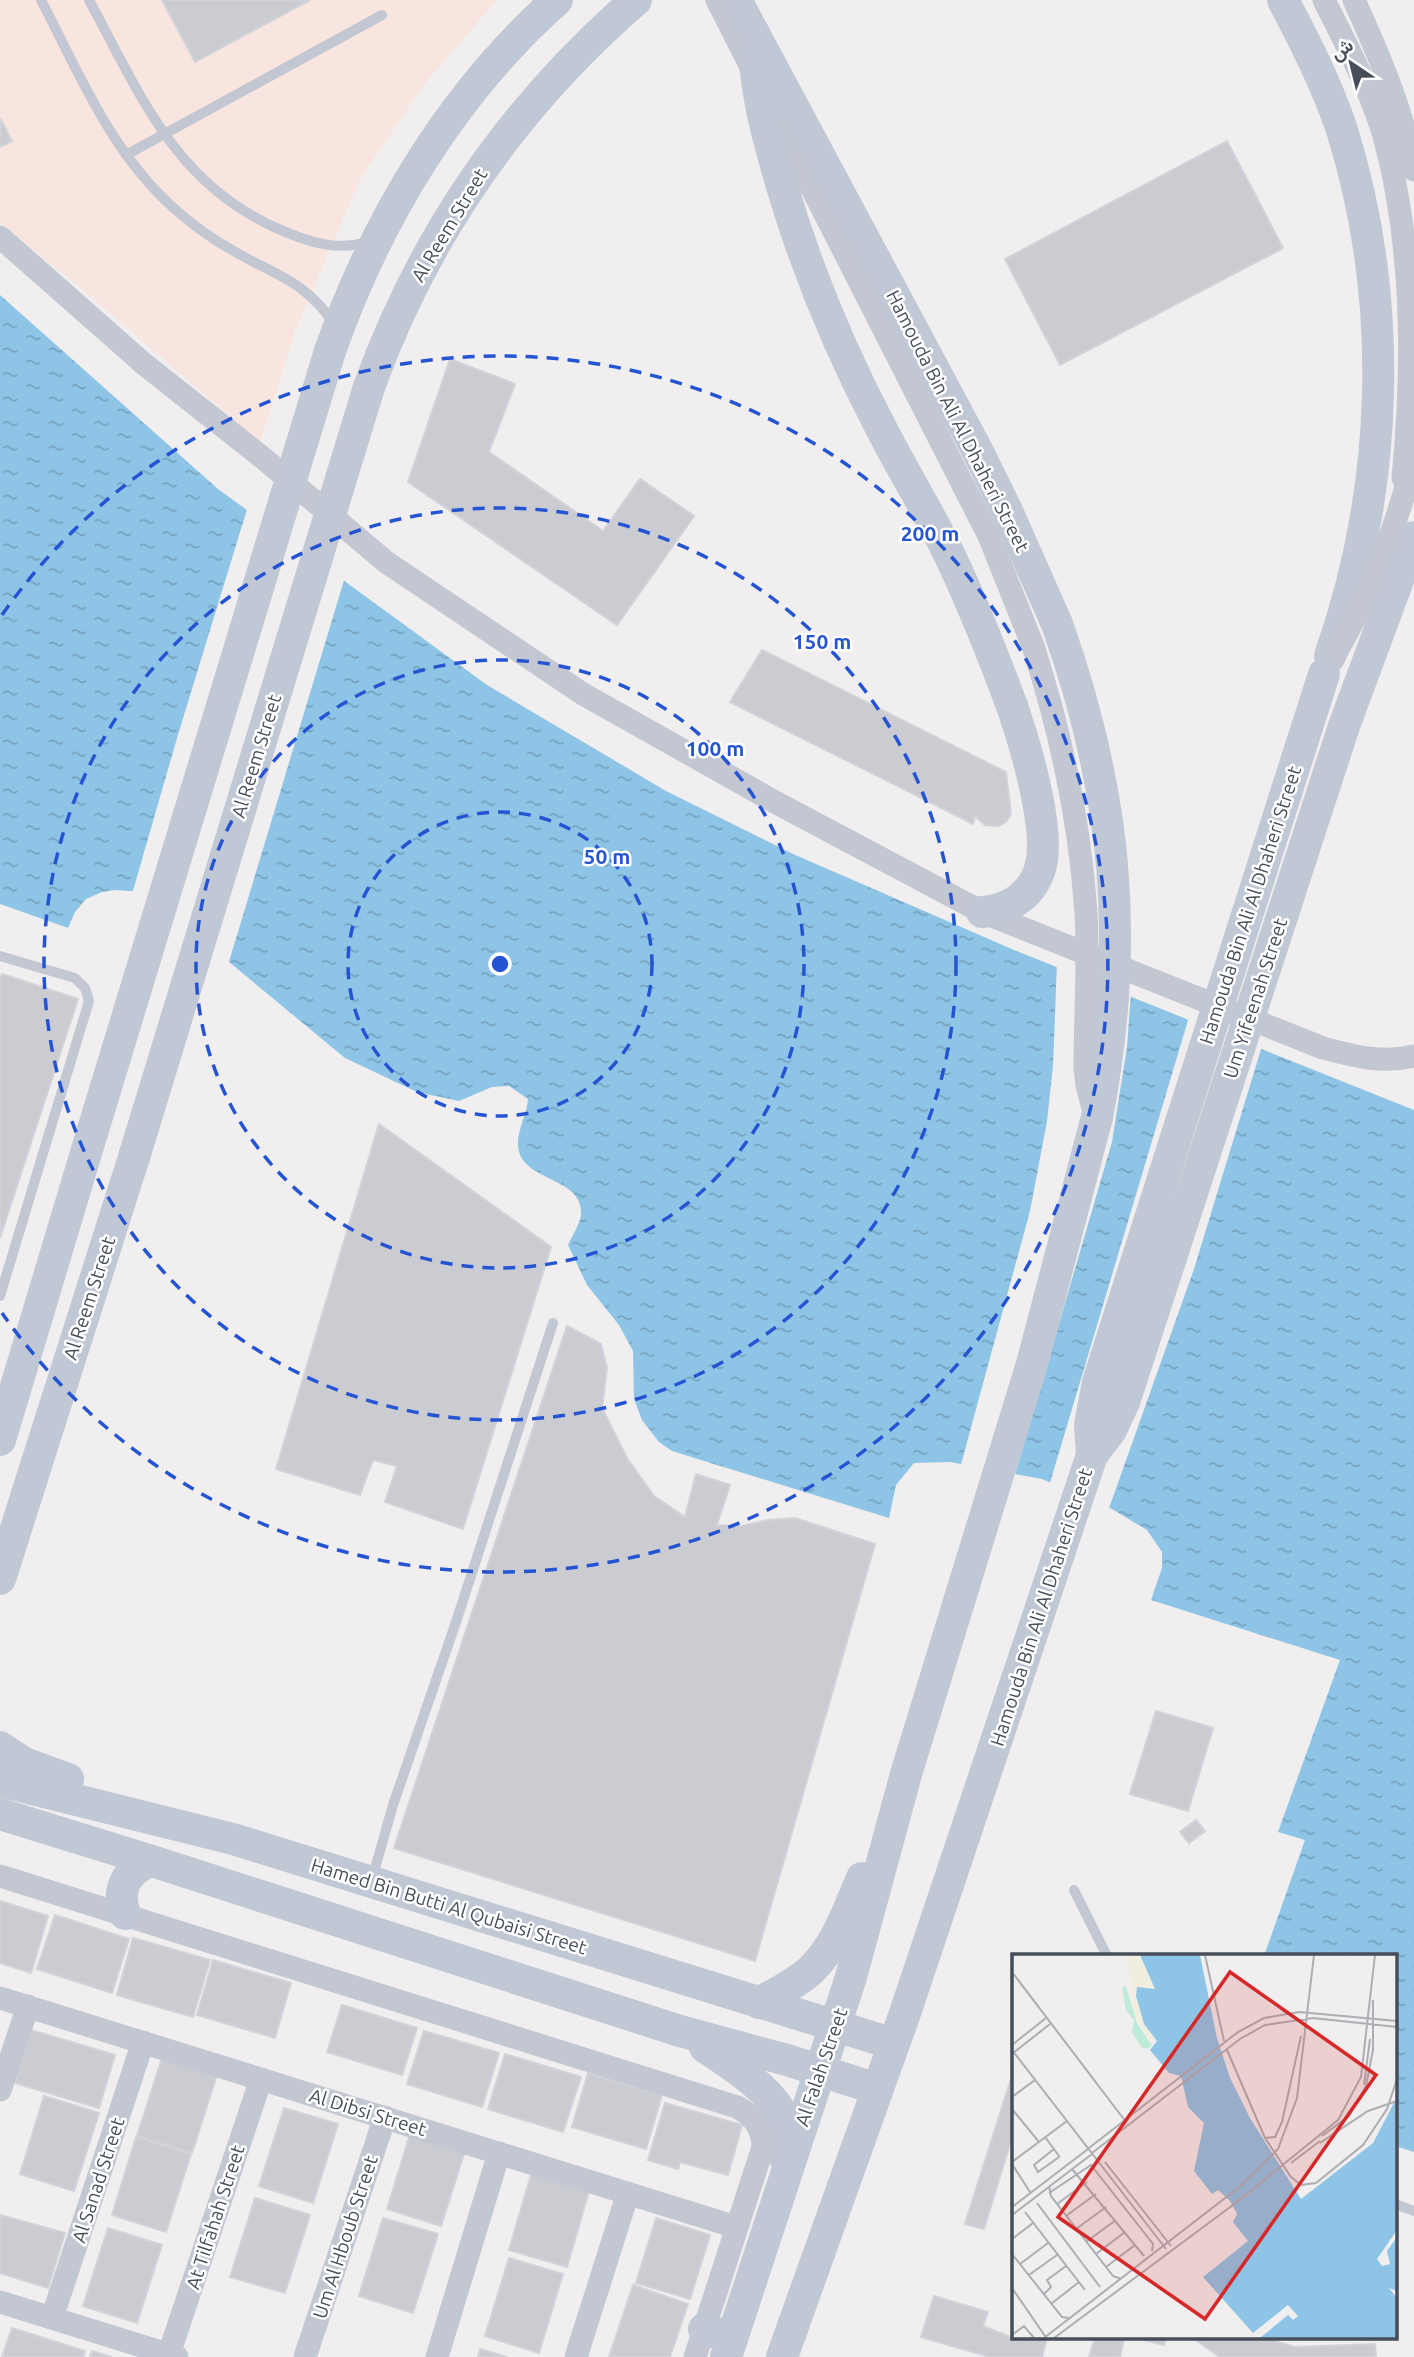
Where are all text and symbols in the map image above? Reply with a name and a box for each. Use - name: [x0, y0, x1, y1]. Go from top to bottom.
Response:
- north arrow: [1316, 28, 1386, 98]
- text: ش: [1326, 33, 1358, 65]
- street label: Al Reem Street: [407, 164, 492, 286]
- street label: Hamouda Bin Ali Al Dhaheri Street: [882, 286, 1034, 556]
- text: 200 m: [901, 521, 959, 545]
- text: 150 m: [793, 629, 851, 653]
- street label: Al Reem Street: [227, 691, 285, 821]
- text: 100 m: [686, 736, 744, 760]
- street label: Hamouda Bin Ali Al Dhaheri Street: [1195, 763, 1306, 1047]
- text: 50 m: [584, 844, 630, 868]
- street label: Um Yifeenah Street: [1219, 915, 1291, 1081]
- centre of rings: [488, 952, 512, 976]
- street label: Al Reem Street: [59, 1233, 119, 1362]
- street label: Hamouda Bin Ali Al Dhaheri Street: [986, 1465, 1097, 1749]
- street label: Hamed Bin Butti Al Qubaisi Street: [309, 1854, 590, 1959]
- inset map: [1012, 1954, 1396, 2340]
- street label: Al Falah Street: [790, 2004, 852, 2129]
- street label: Al Dibsi Street: [307, 2084, 430, 2140]
- street label: Al Sanad Street: [67, 2114, 129, 2245]
- street label: At Tilfahah Street: [181, 2141, 249, 2292]
- street label: Um Al Hboub Street: [308, 2152, 382, 2321]

